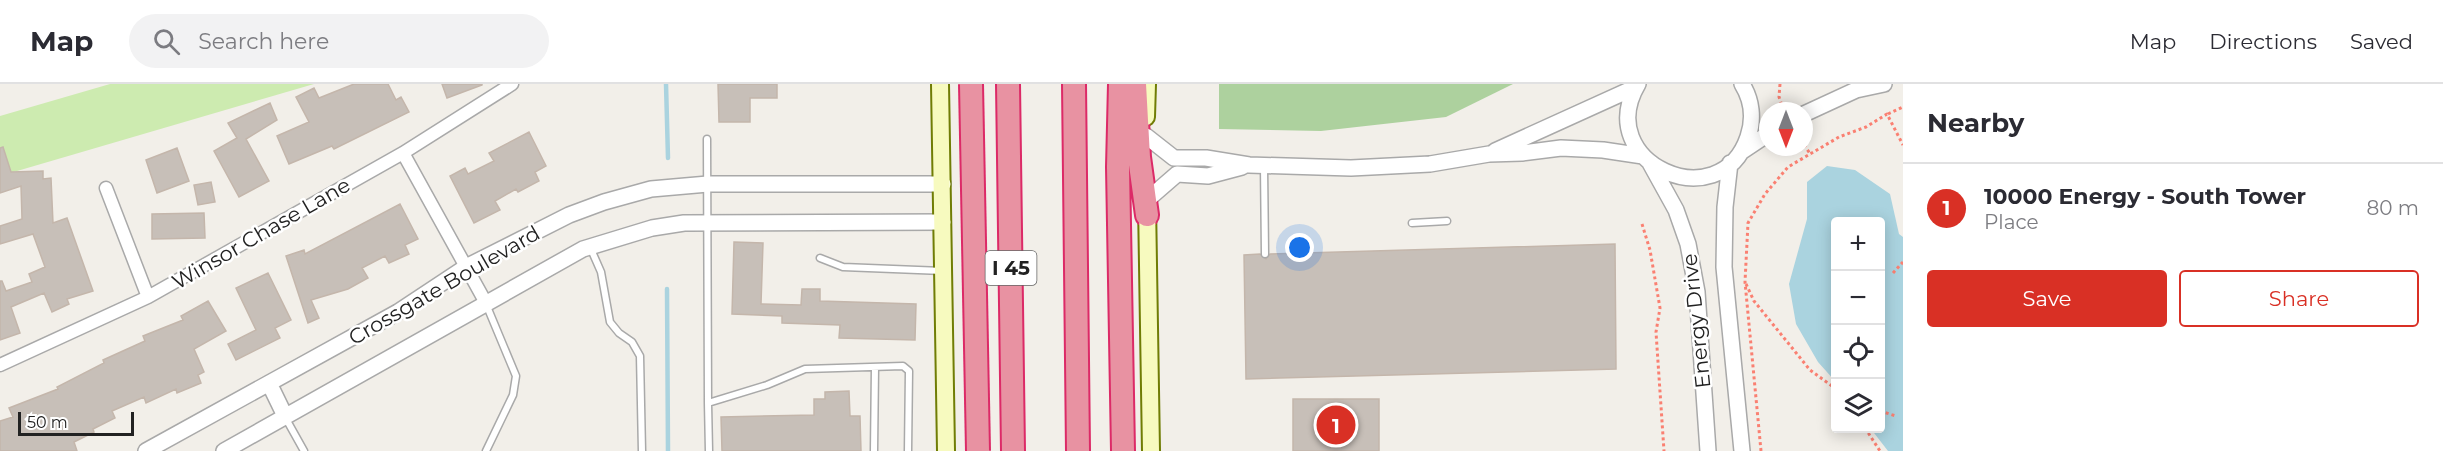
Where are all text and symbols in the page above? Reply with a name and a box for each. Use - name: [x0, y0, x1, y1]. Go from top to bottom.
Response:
- search box: [129, 14, 549, 68]
- text: Map: [30, 24, 93, 58]
- icon: search: [150, 25, 183, 58]
- text: Search here: [198, 28, 329, 55]
- text: Map: [2130, 29, 2176, 54]
- text: Directions: [2209, 29, 2317, 54]
- text: Saved: [2350, 29, 2413, 54]
- north arrow: [1759, 102, 1813, 156]
- text: Nearby: [1927, 107, 2024, 139]
- street label: Winsor Chase Lane: [167, 172, 355, 294]
- text: 10000 Energy - South Tower: [1984, 183, 2306, 210]
- text: 1: [1943, 196, 1950, 220]
- text: 80 m: [2367, 196, 2419, 220]
- text: Place: [1984, 210, 2039, 234]
- map controls: [1831, 217, 1885, 433]
- button: +: [1831, 217, 1885, 271]
- street label: Crossgate Boulevard: [344, 220, 544, 350]
- your location: [1285, 233, 1314, 262]
- road number: I 45: [986, 251, 1036, 285]
- street label: Energy Drive: [1676, 252, 1716, 390]
- button: Save: [1927, 270, 2167, 327]
- button: Share: [2179, 270, 2419, 327]
- button: −: [1831, 271, 1885, 325]
- button: locate: [1831, 325, 1885, 379]
- button: layers: [1831, 379, 1885, 433]
- pin: 1: [1316, 402, 1356, 448]
- scale bar: [18, 409, 134, 436]
- text: 50 m: [27, 413, 68, 432]

